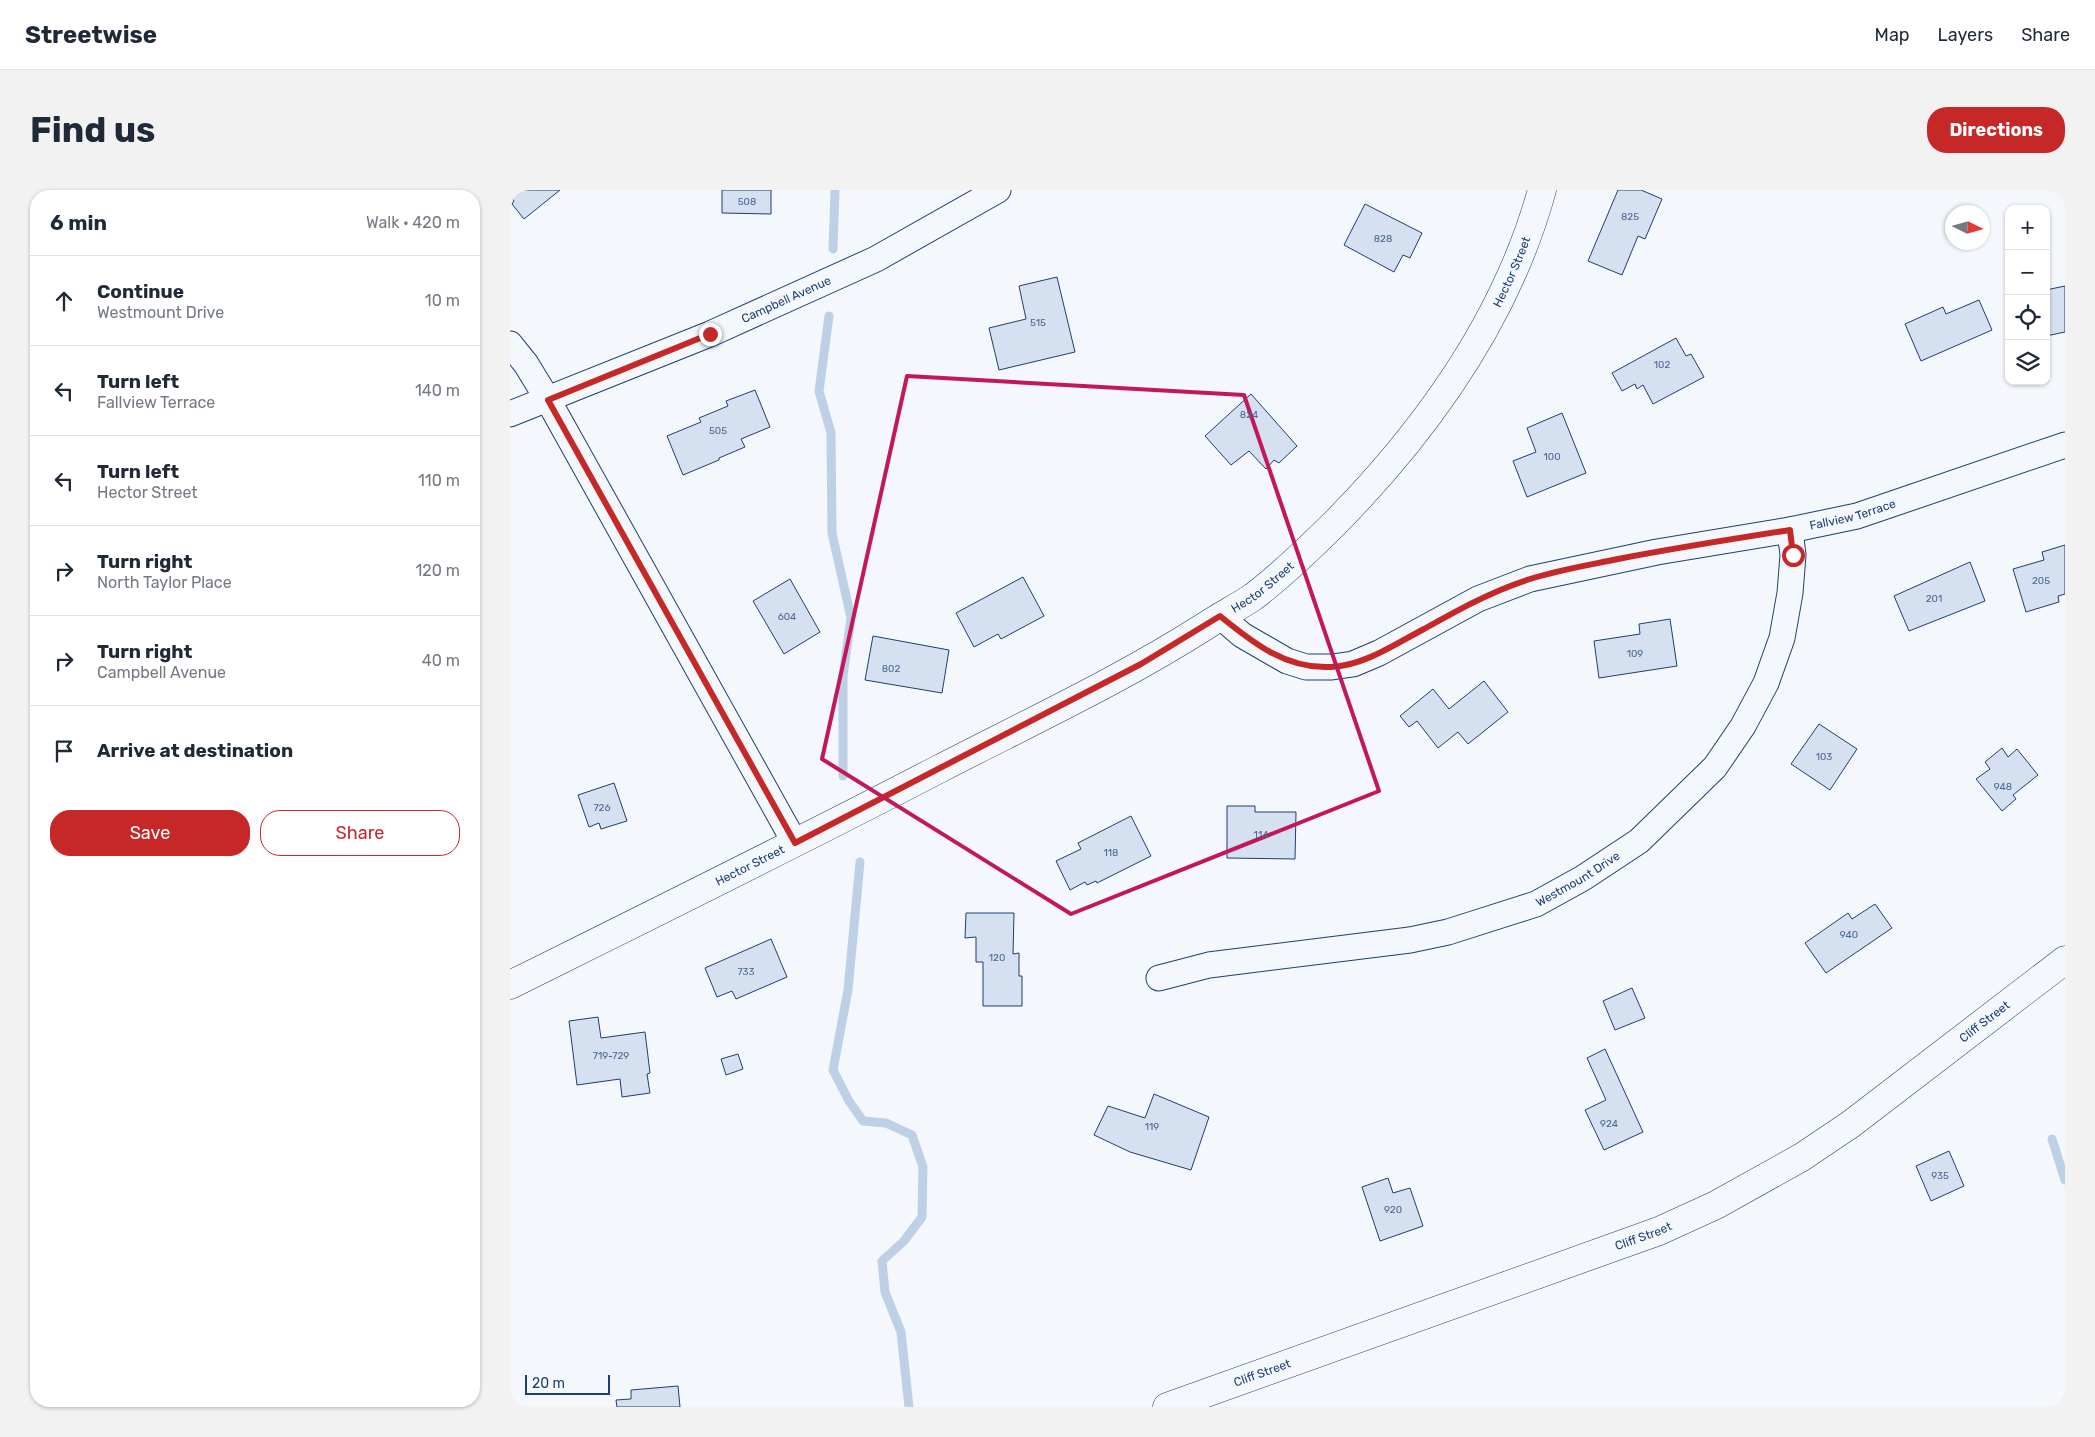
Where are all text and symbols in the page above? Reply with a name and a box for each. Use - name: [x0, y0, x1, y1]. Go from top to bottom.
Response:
- text: Streetwise: [25, 21, 157, 49]
- text: Map: [1875, 24, 1910, 46]
- text: Layers: [1938, 24, 1993, 46]
- text: Share: [2021, 24, 2070, 46]
- button: Directions: [1927, 107, 2065, 153]
- text: Find us: [30, 109, 155, 151]
- house number: 508: [738, 196, 756, 208]
- north arrow: [1945, 205, 1990, 250]
- map controls: [2005, 205, 2050, 385]
- button: +: [2005, 205, 2050, 250]
- text: 6 min: [50, 210, 107, 235]
- house number: 825: [1621, 211, 1639, 223]
- text: Walk · 420 m: [366, 213, 460, 232]
- house number: 828: [1374, 233, 1392, 245]
- street label: Hector Street: [1490, 235, 1533, 309]
- button: −: [2005, 250, 2050, 295]
- street label: Campbell Avenue: [739, 273, 833, 326]
- text: Continue: [97, 280, 184, 303]
- icon: ahead: [50, 287, 78, 315]
- text: 10 m: [425, 291, 460, 310]
- button: locate: [2005, 295, 2050, 340]
- text: Westmount Drive: [97, 303, 224, 322]
- house number: 515: [1030, 317, 1046, 329]
- route end: [699, 323, 722, 346]
- button: layers: [2005, 340, 2050, 385]
- house number: 102: [1654, 359, 1670, 371]
- text: Turn left: [97, 370, 179, 393]
- icon: left: [50, 377, 78, 405]
- text: 140 m: [415, 381, 460, 400]
- text: Fallview Terrace: [97, 393, 215, 412]
- house number: 824: [1240, 409, 1258, 421]
- house number: 505: [709, 425, 727, 437]
- house number: 100: [1544, 451, 1560, 463]
- text: Turn left: [97, 460, 179, 483]
- icon: left: [50, 467, 78, 495]
- text: 110 m: [418, 471, 460, 490]
- text: Hector Street: [97, 483, 198, 502]
- street label: Fallview Terrace: [1808, 496, 1898, 533]
- route start: [1782, 544, 1805, 567]
- text: Turn right: [97, 550, 192, 573]
- icon: right: [50, 557, 78, 585]
- street label: Hector Street: [1229, 559, 1297, 616]
- text: 120 m: [415, 561, 460, 580]
- text: North Taylor Place: [97, 573, 232, 592]
- house number: 205: [2032, 575, 2050, 587]
- house number: 201: [1926, 593, 1942, 605]
- house number: 604: [778, 611, 796, 623]
- text: Turn right: [97, 640, 192, 663]
- icon: right: [50, 647, 78, 675]
- house number: 109: [1627, 648, 1643, 660]
- text: 40 m: [422, 651, 460, 670]
- text: Campbell Avenue: [97, 663, 226, 682]
- house number: 802: [882, 663, 900, 675]
- icon: arrive: [50, 737, 78, 765]
- text: Arrive at destination: [97, 739, 293, 762]
- house number: 103: [1816, 751, 1832, 763]
- house number: 948: [1994, 781, 2012, 793]
- house number: 726: [593, 802, 611, 814]
- button: Save: [50, 810, 250, 856]
- button: Share: [260, 810, 460, 856]
- house number: 114: [1254, 829, 1268, 841]
- street label: Hector Street: [713, 842, 787, 889]
- house number: 118: [1104, 847, 1118, 859]
- street label: Westmount Drive: [1533, 849, 1623, 910]
- house number: 940: [1840, 929, 1858, 941]
- house number: 120: [989, 952, 1005, 964]
- house number: 733: [737, 966, 755, 978]
- street label: Cliff Street: [1957, 998, 2013, 1045]
- house number: 719-729: [593, 1050, 629, 1062]
- house number: 924: [1600, 1118, 1618, 1130]
- house number: 119: [1145, 1121, 1159, 1133]
- house number: 935: [1931, 1170, 1949, 1182]
- house number: 920: [1384, 1204, 1402, 1216]
- street label: Cliff Street: [1613, 1219, 1674, 1253]
- street label: Cliff Street: [1232, 1356, 1293, 1390]
- scale bar: [525, 1372, 610, 1395]
- text: 20 m: [532, 1375, 565, 1392]

